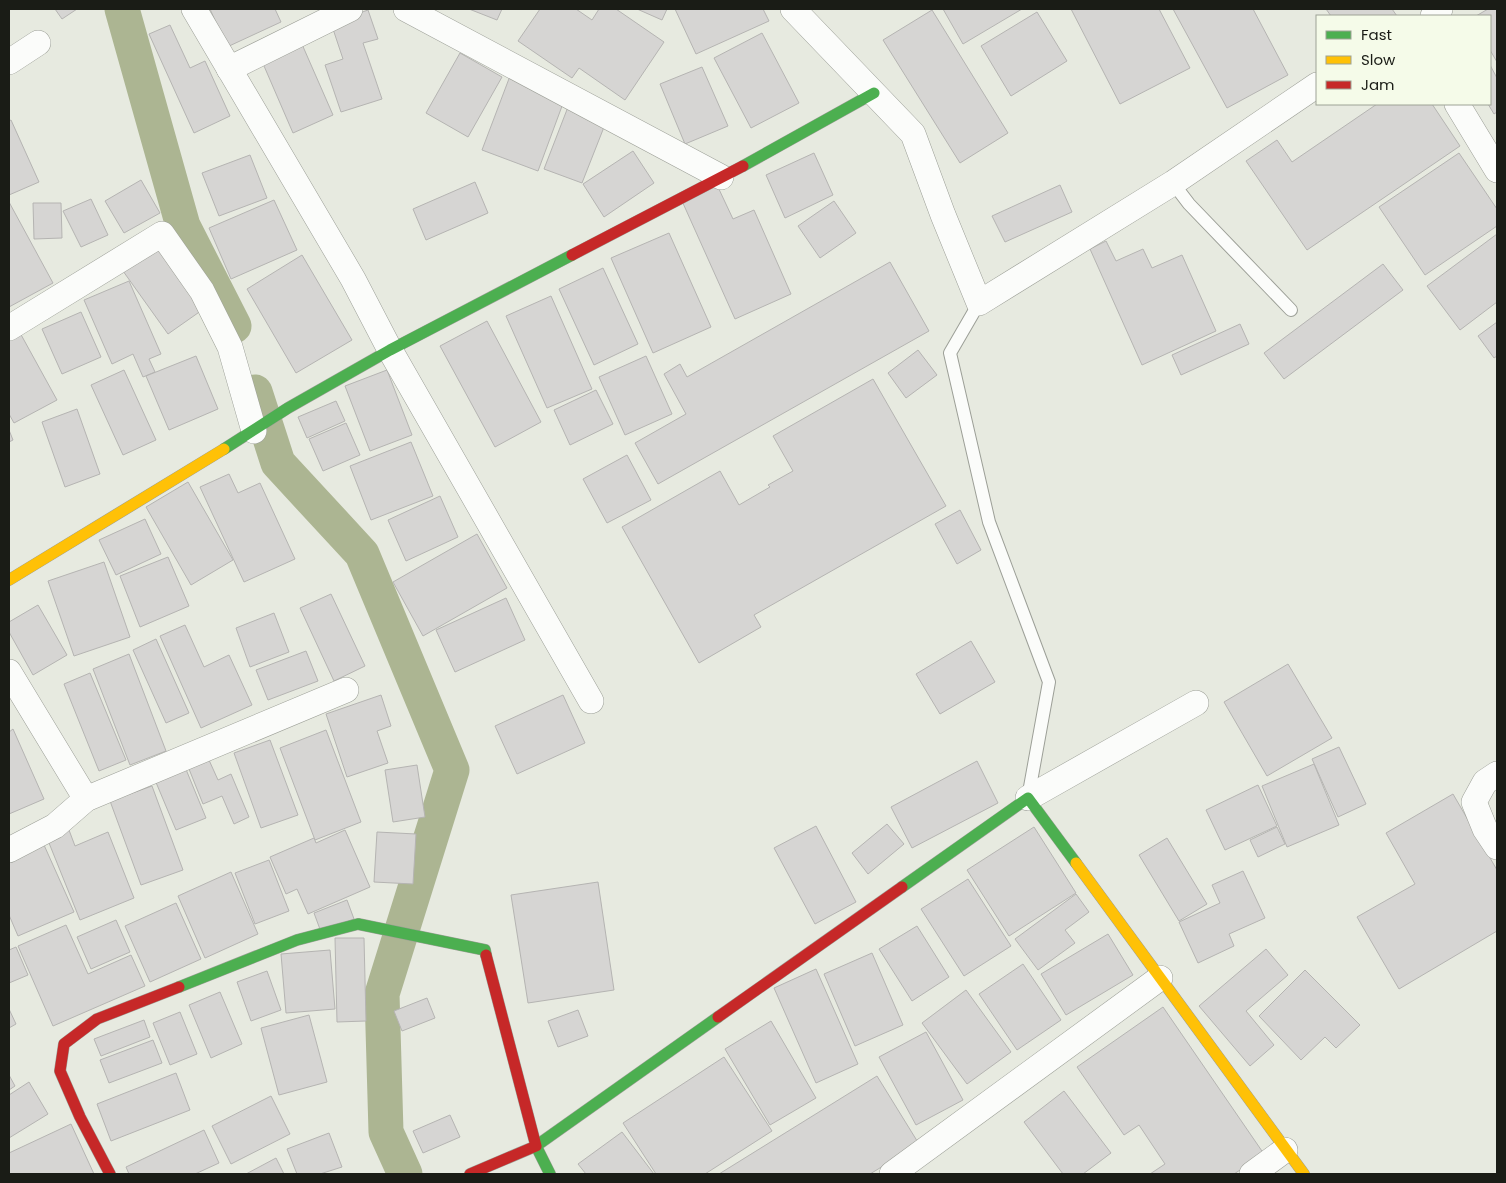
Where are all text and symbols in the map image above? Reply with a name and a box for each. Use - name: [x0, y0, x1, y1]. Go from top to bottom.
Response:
- legend: [1316, 15, 1491, 105]
- text: Fast: [1361, 24, 1392, 45]
- text: Slow: [1361, 49, 1396, 70]
- text: Jam: [1361, 74, 1395, 95]

